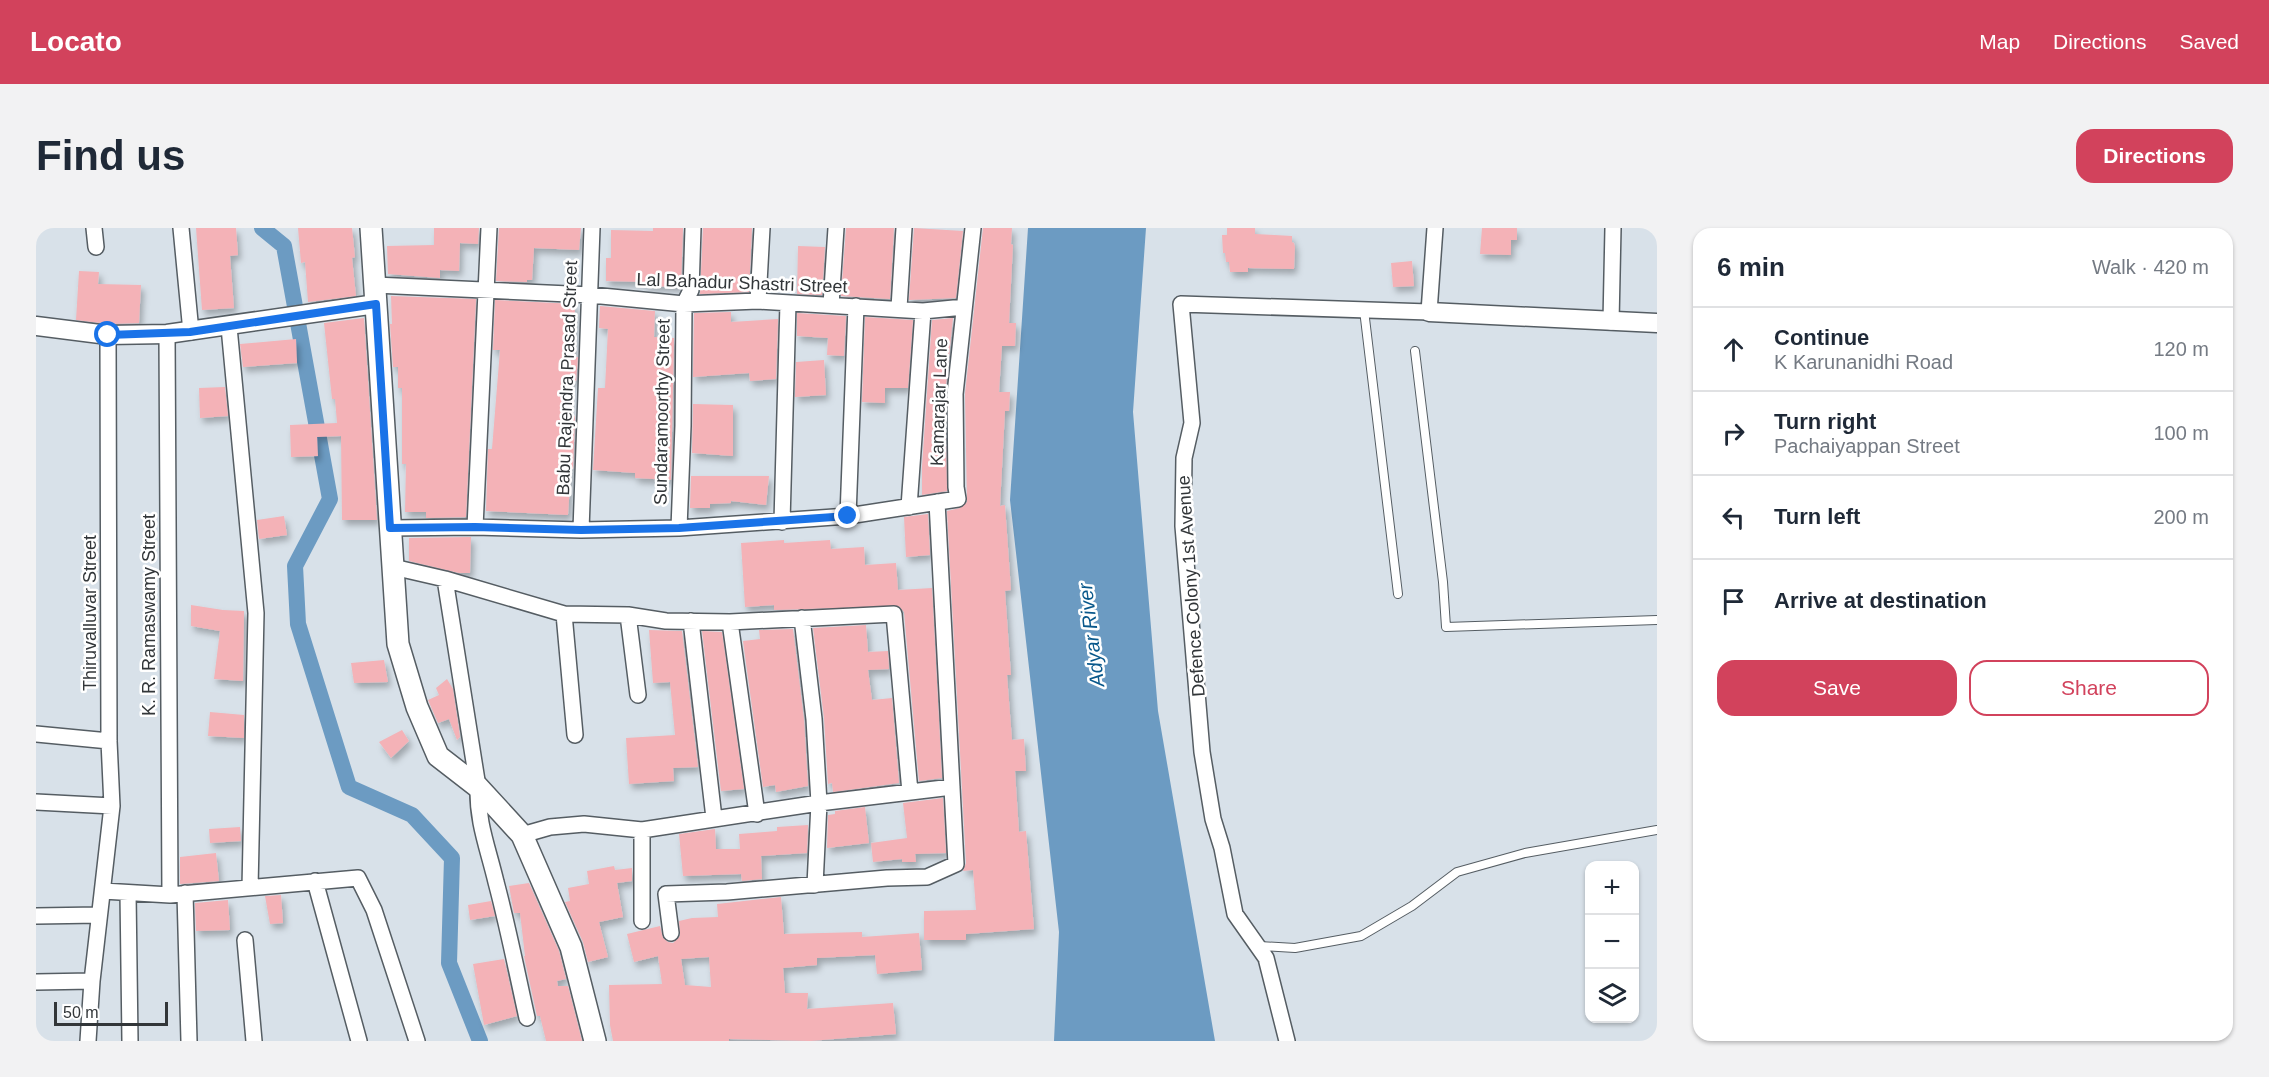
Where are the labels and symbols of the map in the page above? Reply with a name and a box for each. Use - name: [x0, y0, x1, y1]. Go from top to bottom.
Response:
- street label: Babu Rajendra Prasad Street: [553, 260, 581, 496]
- street label: Lal Bahadur Shastri Street: [636, 269, 848, 297]
- street label: Sundaramoorthy Street: [650, 319, 674, 505]
- route start: [94, 321, 120, 347]
- street label: Kamarajar Lane: [927, 338, 951, 466]
- street label: Defence Colony 1st Avenue: [1173, 475, 1209, 697]
- route end: [834, 502, 860, 528]
- street label: K. R. Ramaswamy Street: [139, 514, 159, 716]
- street label: Thiruvalluvar Street: [80, 535, 100, 691]
- water label: Adyar River: [1074, 580, 1108, 689]
- scale bar: [54, 999, 168, 1026]

